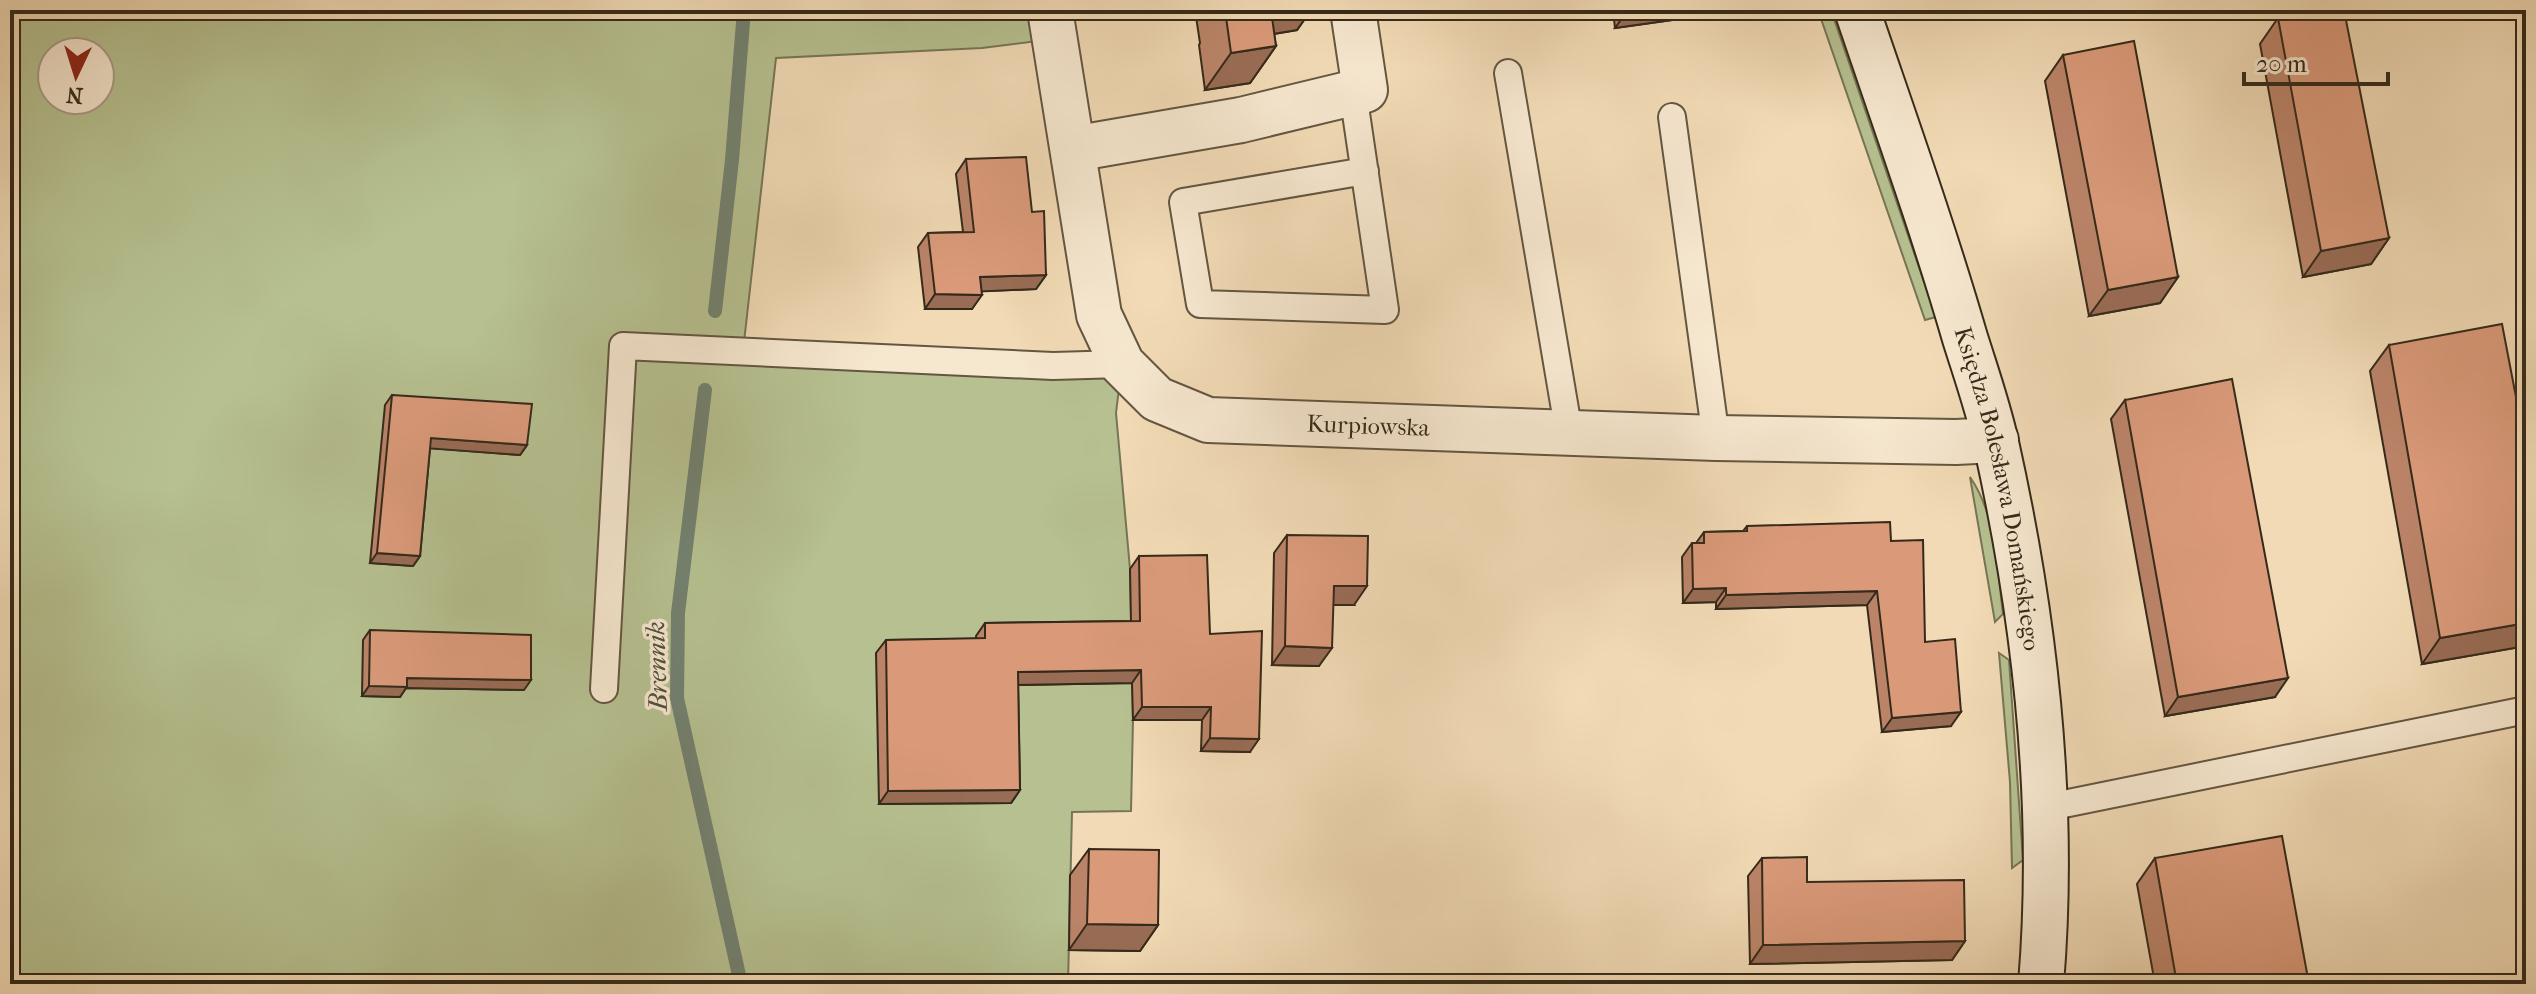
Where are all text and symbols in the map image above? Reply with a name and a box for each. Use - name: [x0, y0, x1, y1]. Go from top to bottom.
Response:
- north arrow: [36, 36, 116, 116]
- scale bar: [2244, 36, 2388, 86]
- text: 20 m: [2256, 50, 2307, 78]
- text: N: [65, 81, 84, 109]
- street label: Księdza Bolesława Domańskiego: [1948, 324, 2046, 652]
- street label: Kurpiowska: [1306, 410, 1431, 442]
- water label: Brennik: [640, 621, 674, 713]

